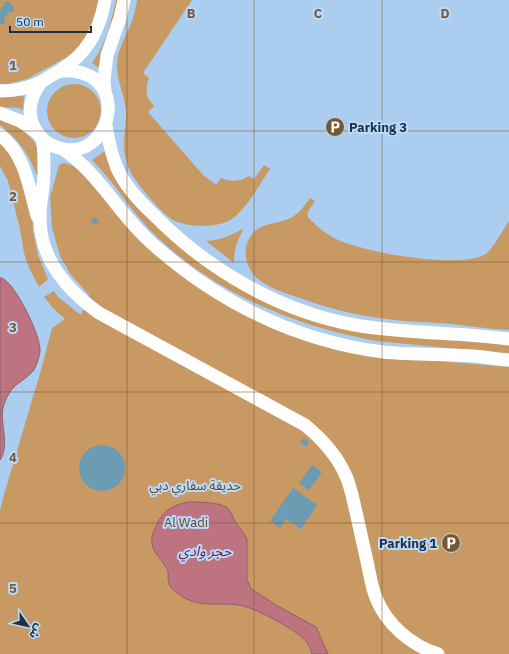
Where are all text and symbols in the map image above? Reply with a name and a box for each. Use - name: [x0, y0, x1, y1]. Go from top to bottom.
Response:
- text: B: [187, 5, 196, 22]
- text: C: [314, 5, 323, 22]
- text: D: [440, 5, 450, 22]
- scale bar: [10, 8, 91, 34]
- text: 50 m: [16, 14, 44, 29]
- text: 1: [9, 57, 17, 74]
- parking icon: Parking 3: [324, 116, 346, 138]
- place label: Parking 3: [349, 119, 407, 136]
- text: 2: [9, 188, 17, 205]
- text: 3: [9, 319, 17, 336]
- text: 4: [9, 449, 17, 466]
- park label: حديقة سفاري دبي: [149, 477, 241, 496]
- park label: Al Wadi: [164, 514, 208, 531]
- parking icon: Parking 1: [440, 532, 462, 554]
- place label: Parking 1: [379, 535, 437, 552]
- water label: حجر وادي: [179, 542, 232, 562]
- text: 5: [9, 580, 17, 597]
- north arrow: [8, 606, 48, 646]
- text: ش: [26, 621, 46, 642]

